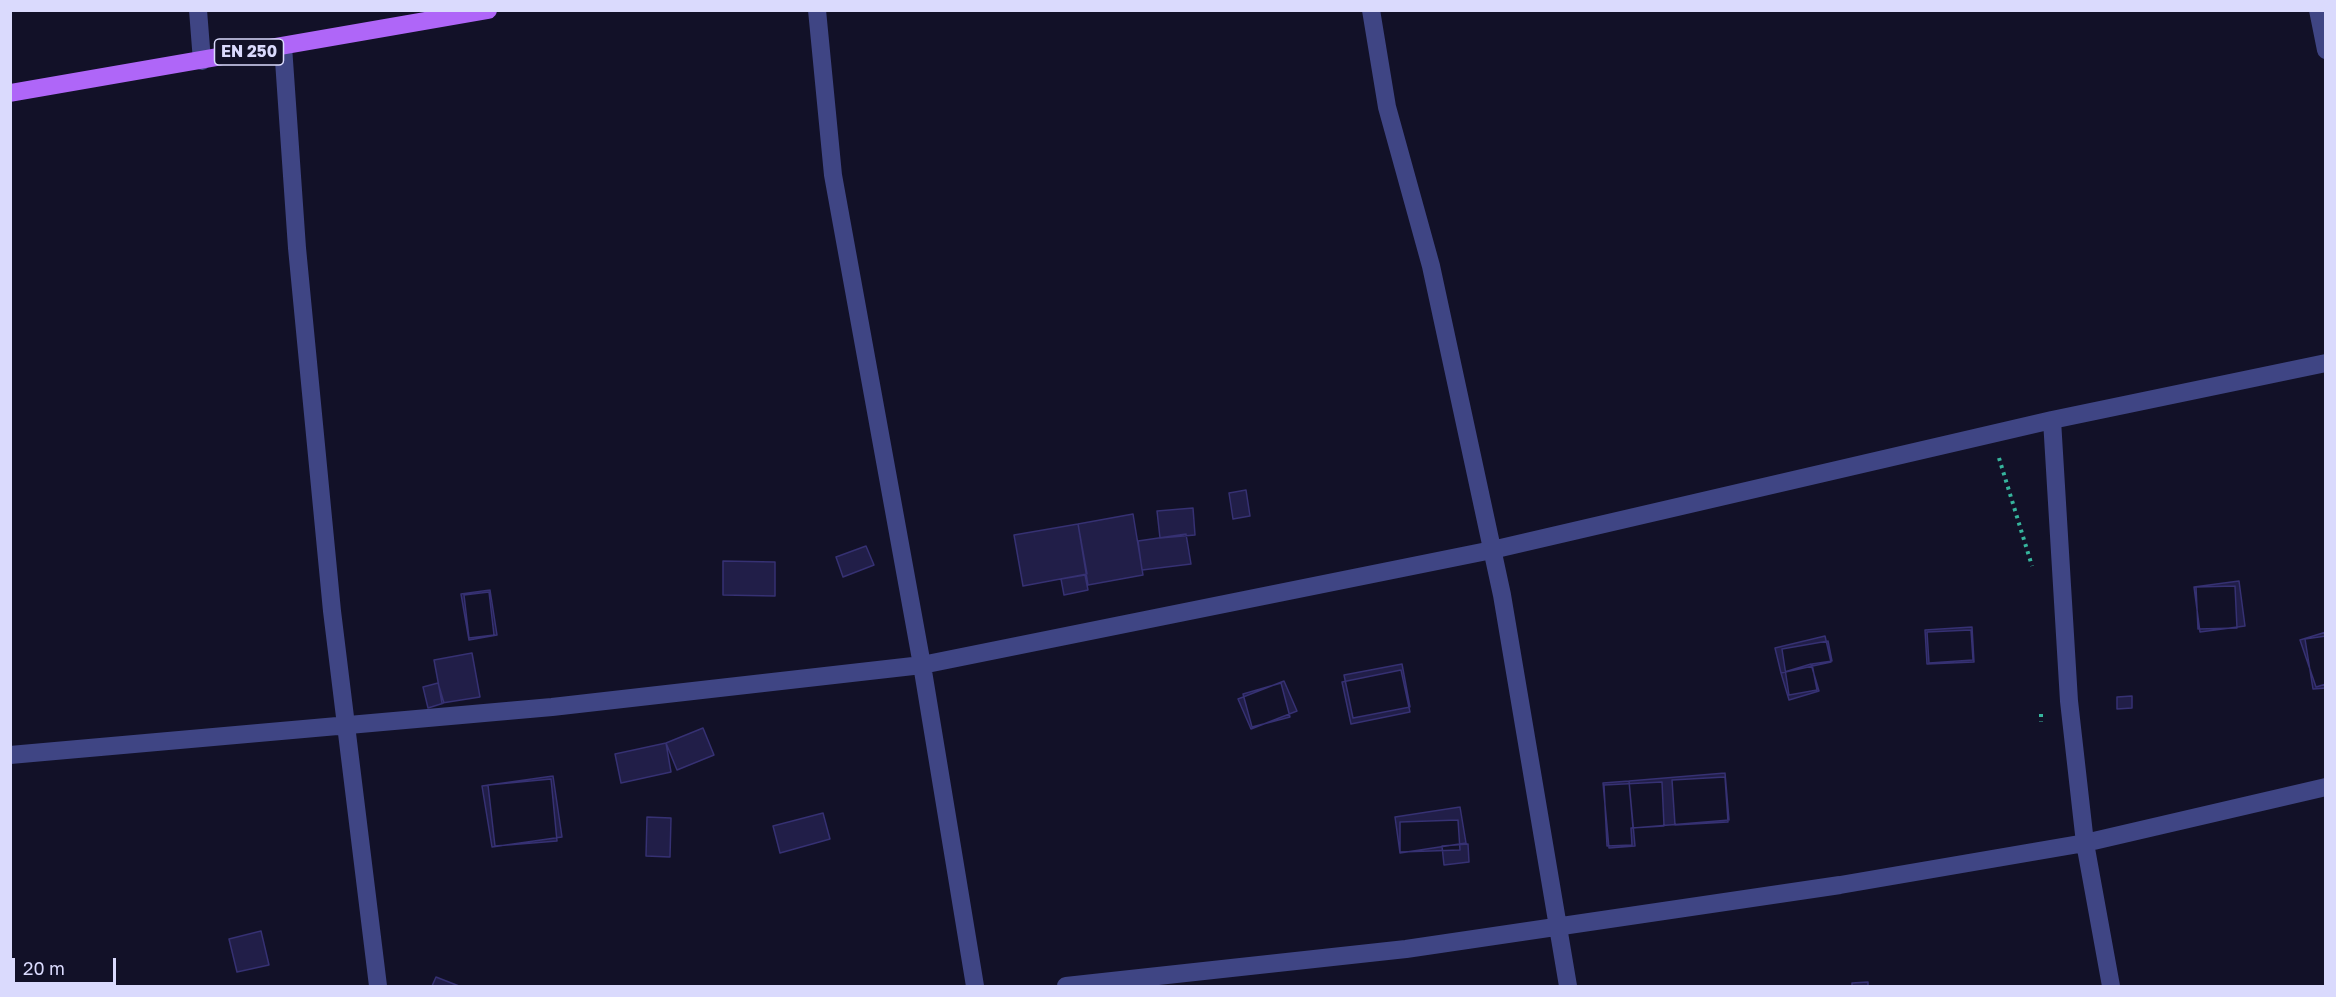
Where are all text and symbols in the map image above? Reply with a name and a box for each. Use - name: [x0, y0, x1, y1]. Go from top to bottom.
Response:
- road number: EN 250: [214, 39, 284, 65]
- scale bar: [15, 946, 118, 984]
- text: 20 m: [23, 957, 65, 979]

